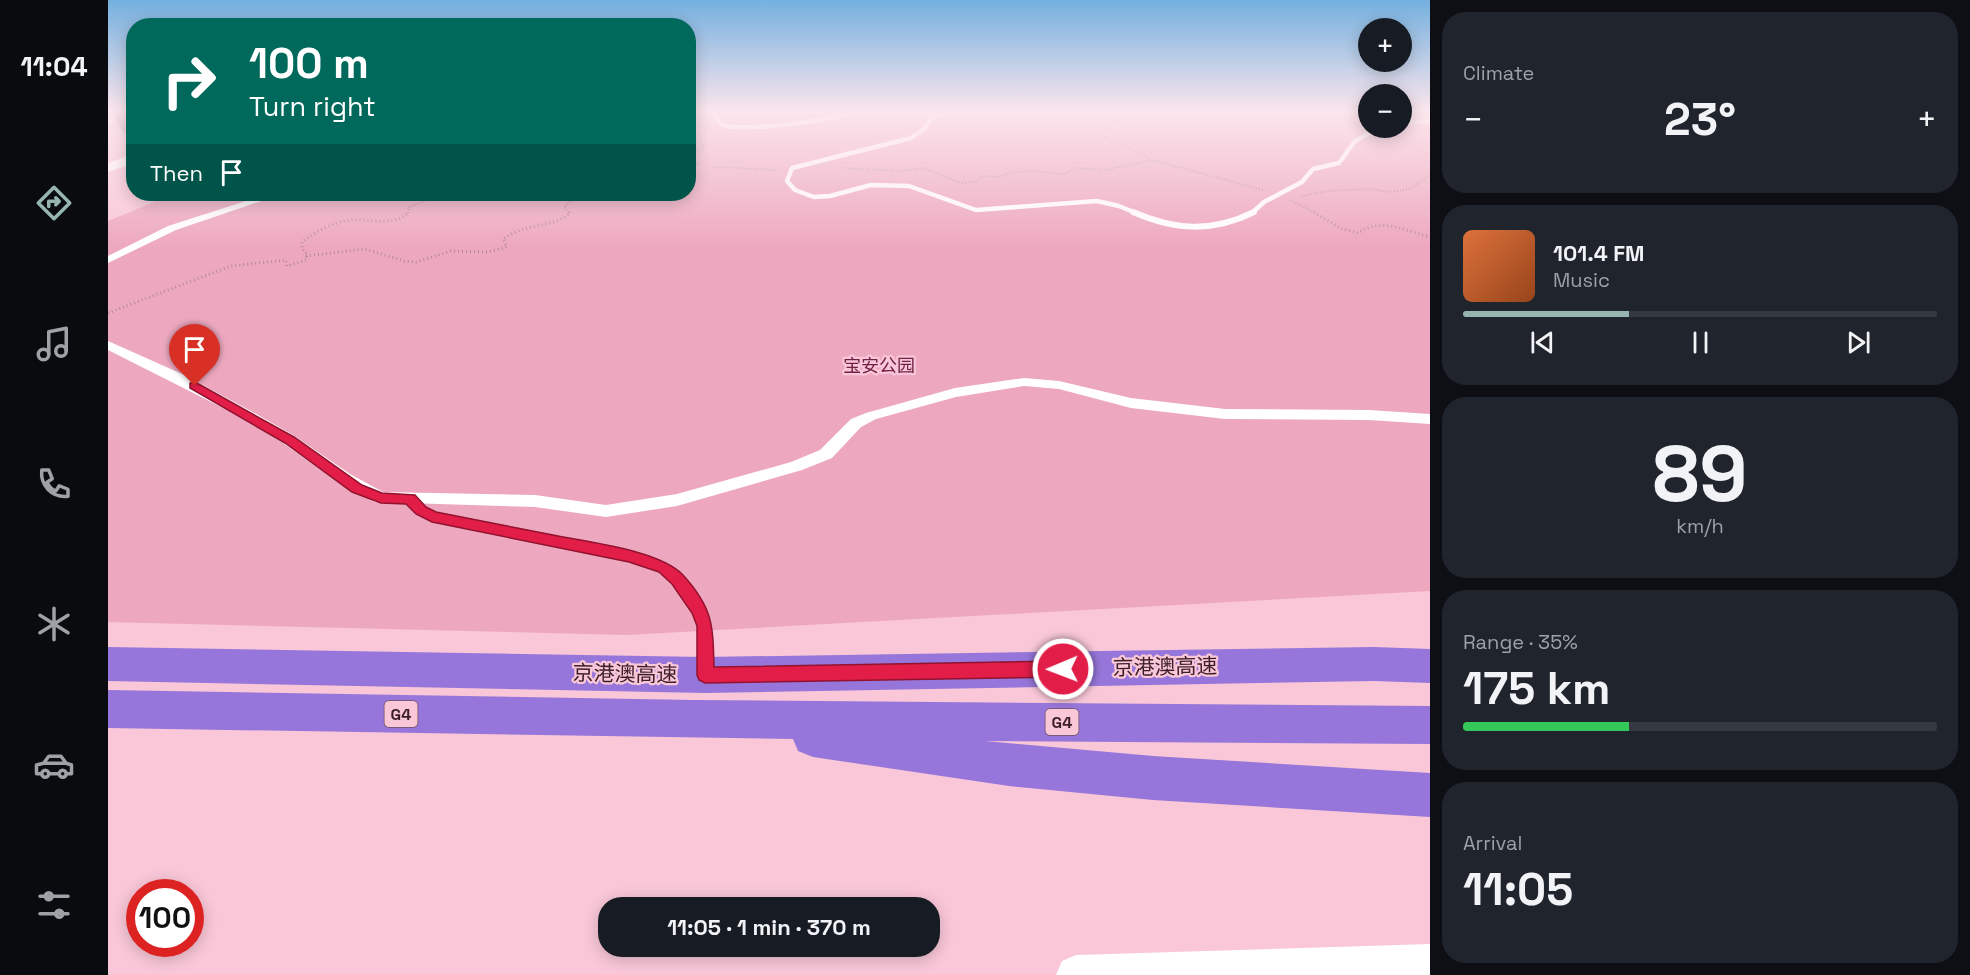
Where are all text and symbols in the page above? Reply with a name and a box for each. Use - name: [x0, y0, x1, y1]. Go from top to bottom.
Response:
- map controls: [1358, 18, 1412, 138]
- button: +: [1358, 18, 1412, 72]
- text: 100 m: [249, 37, 369, 90]
- icon: right: [150, 42, 228, 120]
- text: 11:04: [20, 49, 88, 84]
- text: Climate: [1463, 60, 1534, 86]
- button: −: [1358, 84, 1412, 138]
- text: Turn right: [249, 89, 376, 124]
- text: 23°: [1664, 91, 1736, 148]
- text: −: [1463, 99, 1483, 141]
- text: +: [1917, 99, 1937, 141]
- icon: arrive: [215, 156, 248, 189]
- text: Then: [150, 159, 203, 187]
- icon: directions: [33, 182, 75, 224]
- text: 101.4 FM: [1553, 239, 1644, 267]
- text: Music: [1553, 267, 1610, 293]
- icon: music: [33, 323, 75, 365]
- pin: [169, 324, 220, 386]
- icon: previous: [1526, 326, 1559, 359]
- icon: pause: [1684, 326, 1717, 359]
- icon: next: [1842, 326, 1875, 359]
- icon: arrive: [178, 333, 211, 366]
- park label: 宝安公园: [843, 354, 915, 377]
- text: 89: [1652, 424, 1748, 524]
- icon: phone: [33, 463, 75, 505]
- text: km/h: [1676, 513, 1724, 539]
- icon: climate: [33, 603, 75, 645]
- text: Range · 35%: [1463, 629, 1578, 655]
- position arrow: [1031, 637, 1095, 701]
- street label: 京港澳高速: [1112, 652, 1218, 681]
- street label: 京港澳高速: [572, 659, 678, 688]
- text: 175 km: [1463, 660, 1611, 717]
- road number: G4: [384, 701, 418, 727]
- road number: G4: [1046, 709, 1078, 735]
- icon: car: [33, 744, 75, 786]
- text: Arrival: [1463, 830, 1522, 856]
- text: 11:05: [1463, 861, 1573, 918]
- speed limit sign: 100: [126, 879, 204, 957]
- icon: filters: [33, 884, 75, 926]
- text: 11:05 · 1 min · 370 m: [667, 913, 871, 941]

